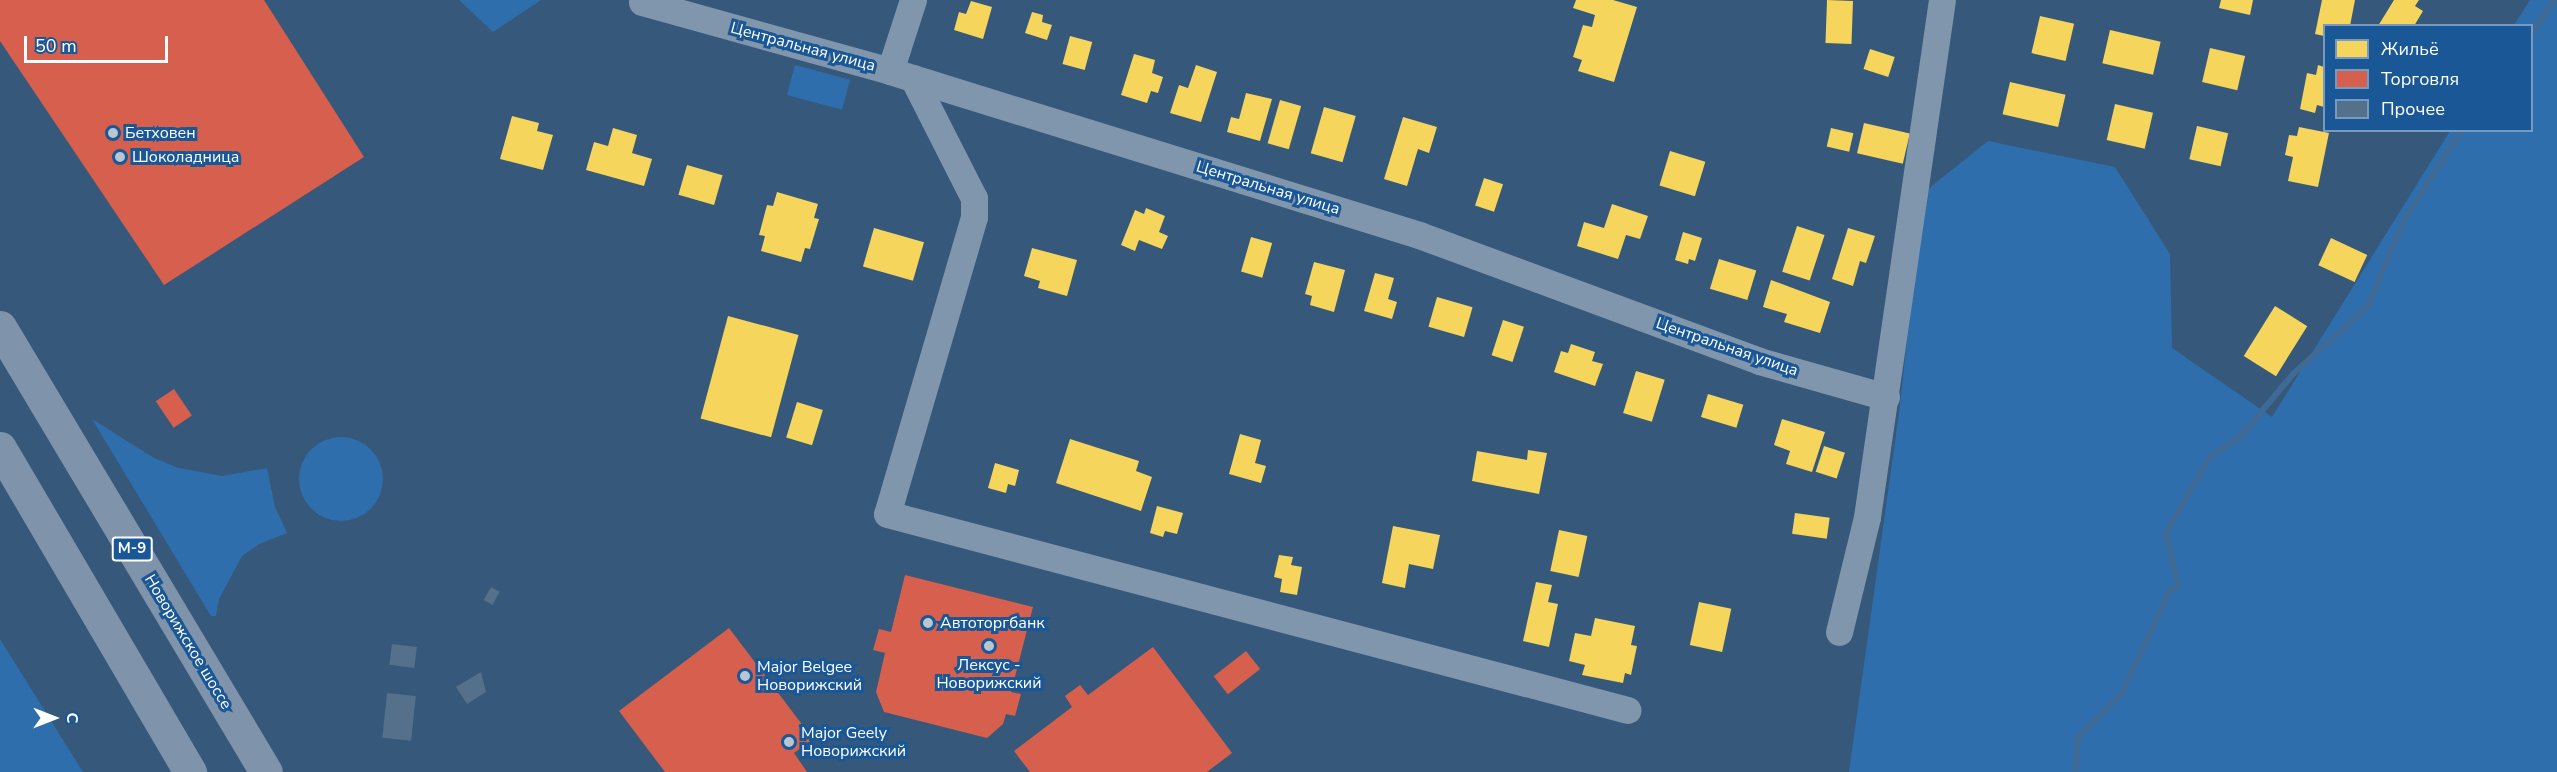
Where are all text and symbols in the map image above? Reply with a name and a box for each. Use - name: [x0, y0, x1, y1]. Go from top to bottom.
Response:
- street label: Центральная улица: [729, 18, 877, 76]
- scale bar: [27, 24, 171, 62]
- legend: [2323, 24, 2533, 132]
- text: 50 m: [35, 34, 77, 58]
- text: Жильё: [2381, 37, 2439, 61]
- text: Торговля: [2381, 67, 2459, 91]
- text: Прочее: [2381, 97, 2445, 121]
- place label: Бетховен: [125, 123, 196, 143]
- marker: Бетховен: [106, 126, 120, 140]
- place label: Шоколадница: [132, 147, 239, 167]
- marker: Шоколадница: [113, 150, 127, 164]
- street label: Центральная улица: [1194, 157, 1342, 219]
- street label: Центральная улица: [1653, 314, 1801, 380]
- road number: М-9: [111, 537, 153, 561]
- street label: Новорижское шоссе: [140, 571, 236, 713]
- place label: Автоторгбанк: [940, 613, 1045, 633]
- marker: Автоторгбанк: [921, 616, 935, 630]
- marker: Лексус - Новорижский: [982, 639, 996, 653]
- place label: Лексус - Новорижский: [936, 655, 1042, 693]
- place label: Major Belgee Новорижский: [757, 657, 862, 695]
- marker: Major Belgee Новорижский: [738, 669, 752, 683]
- north arrow: [24, 688, 84, 748]
- text: С: [61, 713, 83, 723]
- place label: Major Geely Новорижский: [801, 723, 906, 761]
- marker: Major Geely Новорижский: [782, 735, 796, 749]

